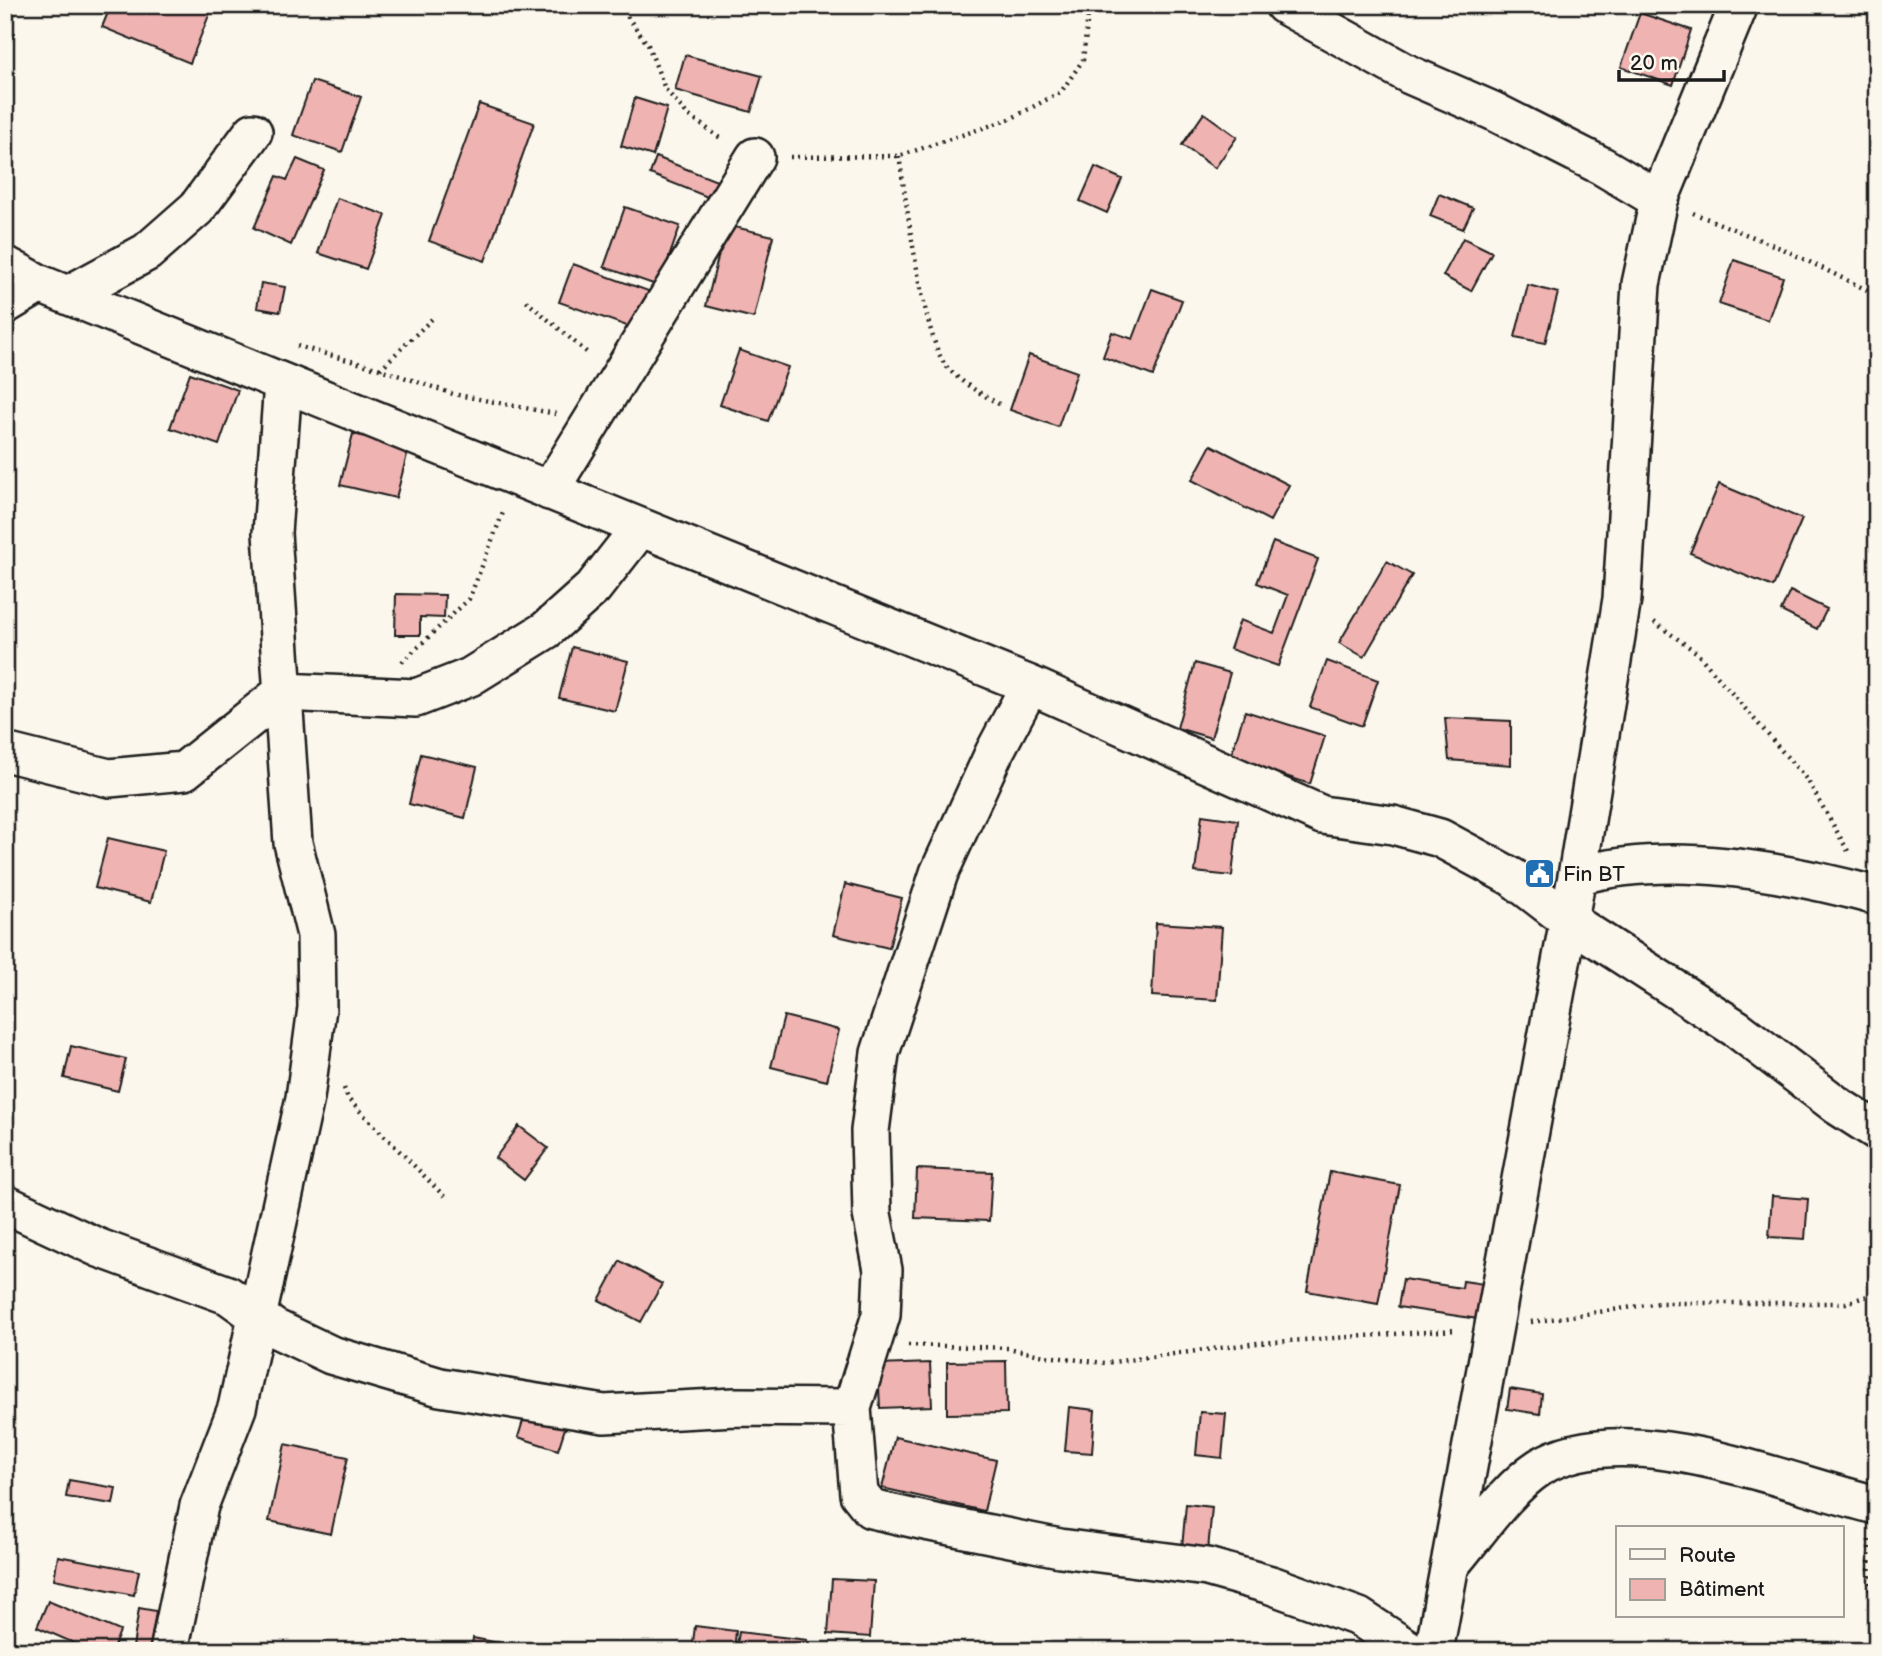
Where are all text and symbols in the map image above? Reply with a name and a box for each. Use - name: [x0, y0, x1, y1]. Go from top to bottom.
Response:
- scale bar: [1619, 38, 1724, 82]
- text: 20 m: [1630, 51, 1678, 76]
- public building icon: Fin BT: [1523, 857, 1557, 891]
- place label: Fin BT: [1563, 862, 1625, 887]
- legend: [1616, 1526, 1843, 1618]
- text: Route: [1679, 1543, 1736, 1568]
- text: Bâtiment: [1679, 1577, 1765, 1602]

